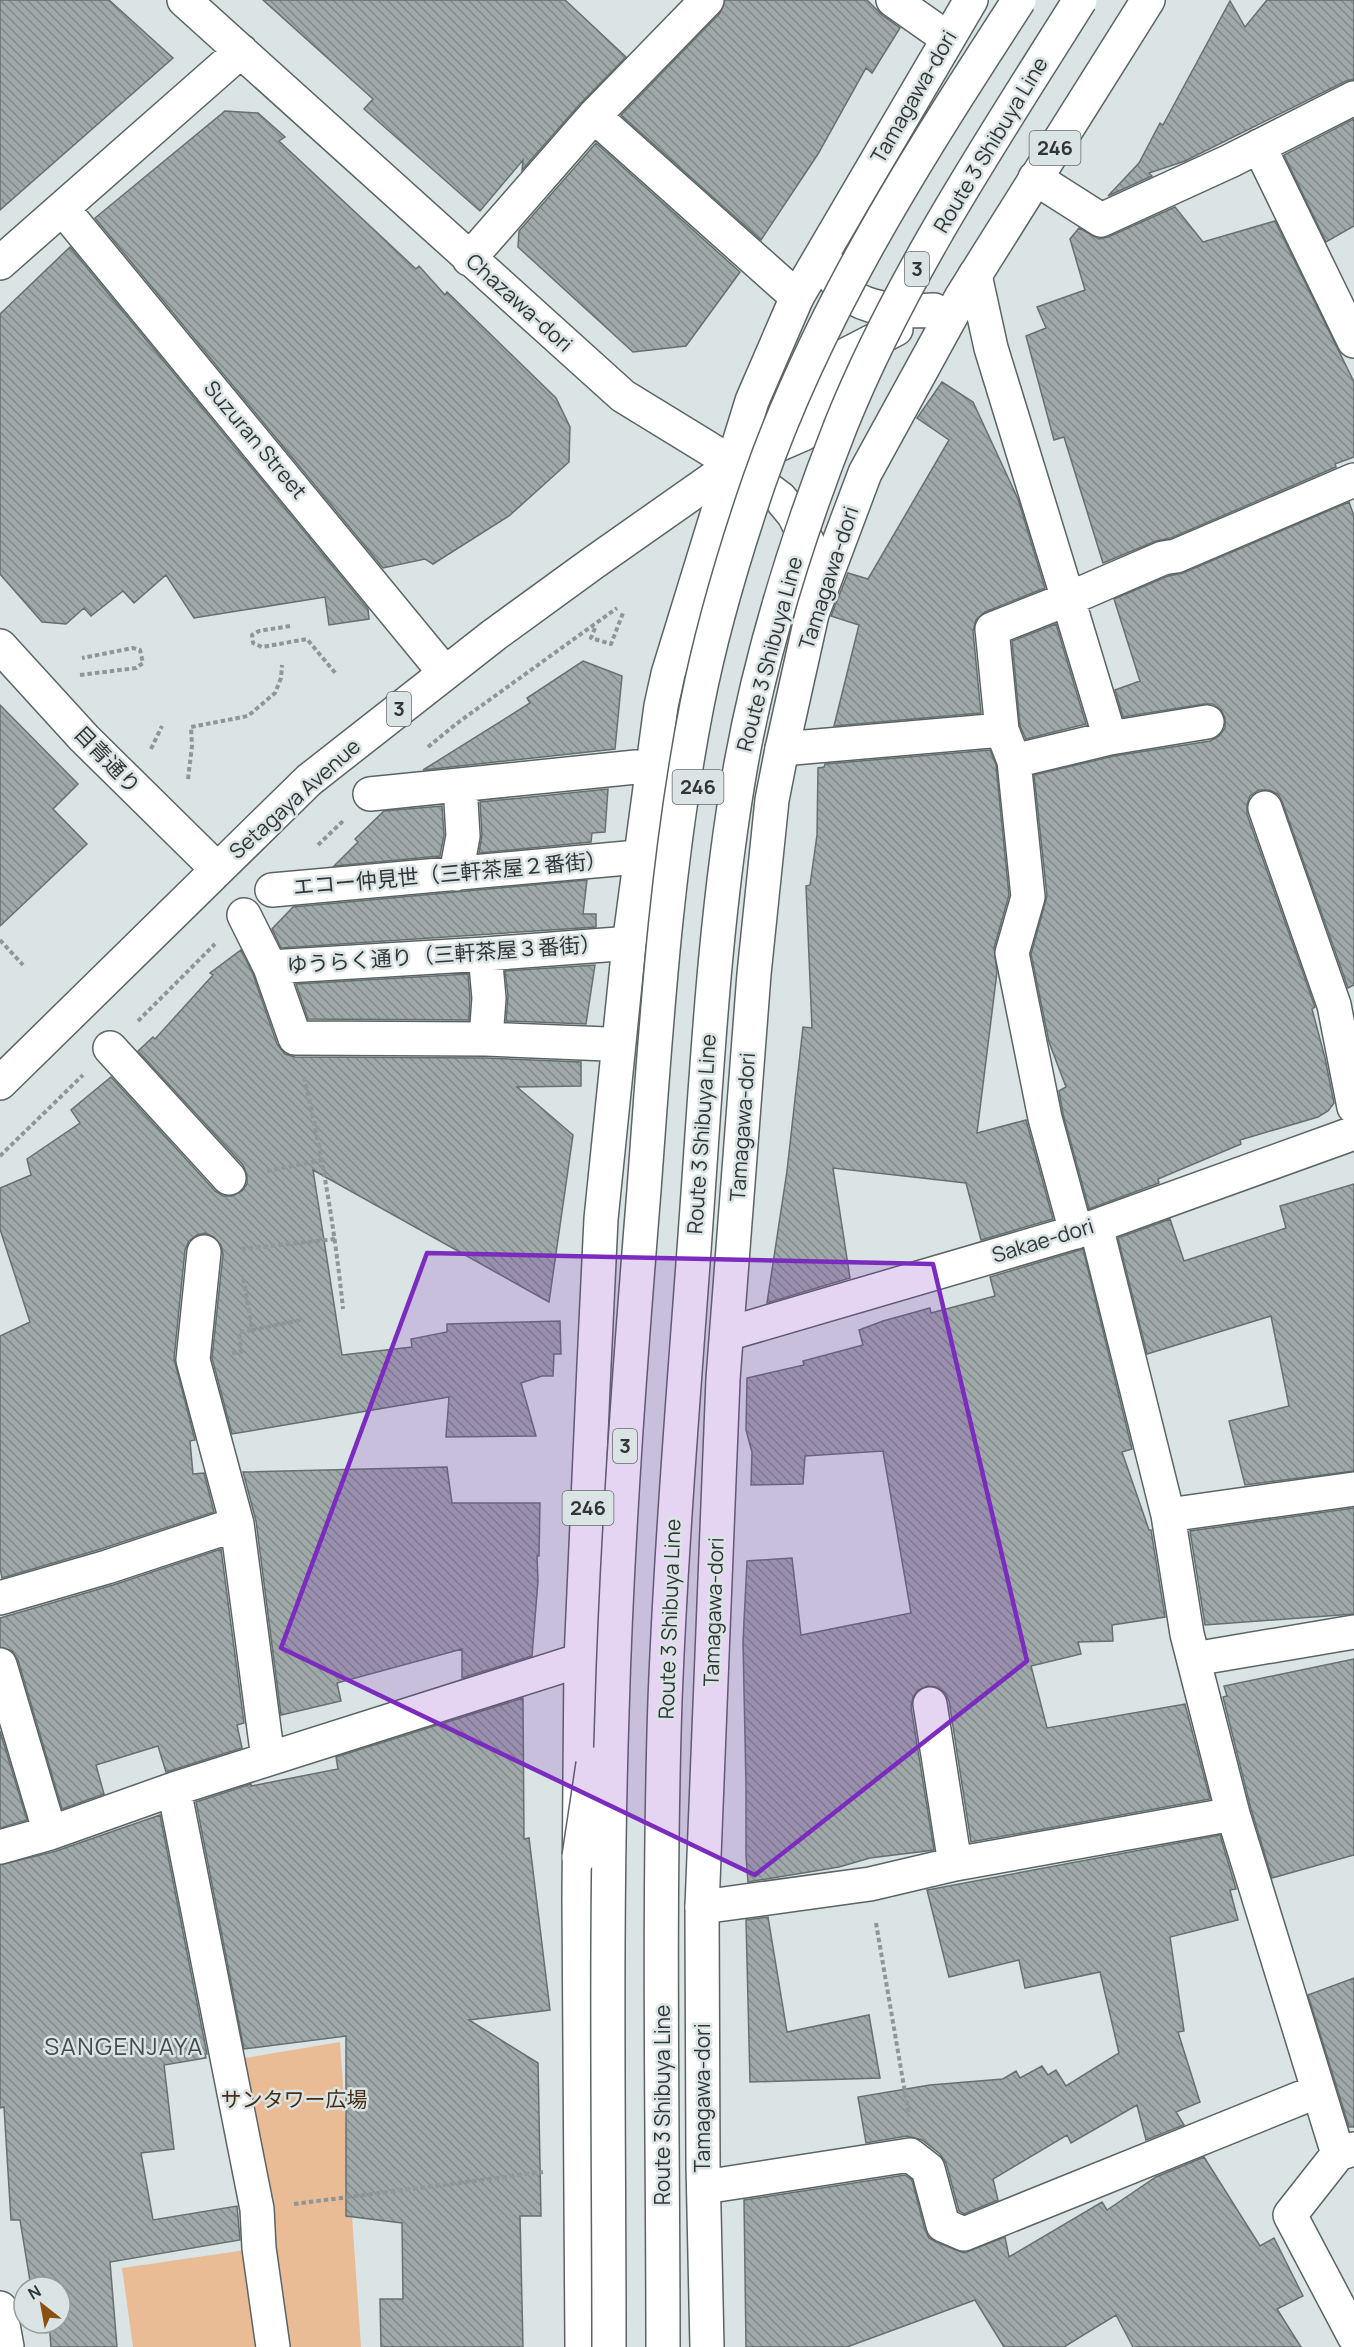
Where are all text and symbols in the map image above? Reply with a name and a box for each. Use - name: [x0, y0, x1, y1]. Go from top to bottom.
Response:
- street label: Tamagawa-dori: [864, 25, 963, 168]
- street label: Route 3 Shibuya Line: [927, 51, 1054, 238]
- road number: 246: [1030, 131, 1080, 165]
- street label: Chazawa-dori: [460, 247, 579, 358]
- road number: 3: [905, 252, 929, 286]
- street label: Suzuran Street: [198, 374, 313, 504]
- street label: Tamagawa-dori: [792, 502, 864, 653]
- street label: Route 3 Shibuya Line: [730, 553, 808, 754]
- road number: 3: [387, 692, 411, 726]
- street label: 目青通り: [68, 719, 147, 799]
- street label: Setagaya Avenue: [223, 732, 366, 865]
- road number: 246: [672, 770, 724, 804]
- street label: エコー仲見世（三軒茶屋２番街）: [292, 845, 608, 901]
- street label: ゆうらく通り（三軒茶屋３番街）: [286, 929, 602, 979]
- street label: Route 3 Shibuya Line: [680, 1033, 722, 1235]
- street label: Tamagawa-dori: [723, 1052, 761, 1202]
- street label: Sakae-dori: [988, 1211, 1097, 1269]
- road number: 3: [613, 1429, 637, 1463]
- road number: 246: [562, 1491, 614, 1525]
- street label: Route 3 Shibuya Line: [652, 1518, 686, 1720]
- street label: Tamagawa-dori: [696, 1537, 730, 1687]
- street label: Route 3 Shibuya Line: [648, 2005, 676, 2205]
- street label: Tamagawa-dori: [688, 2023, 716, 2173]
- district label: SANGENJAYA: [44, 2029, 204, 2062]
- park label: サンタワー広場: [221, 2085, 368, 2113]
- north arrow: [12, 2275, 72, 2335]
- text: N: [24, 2280, 45, 2305]

